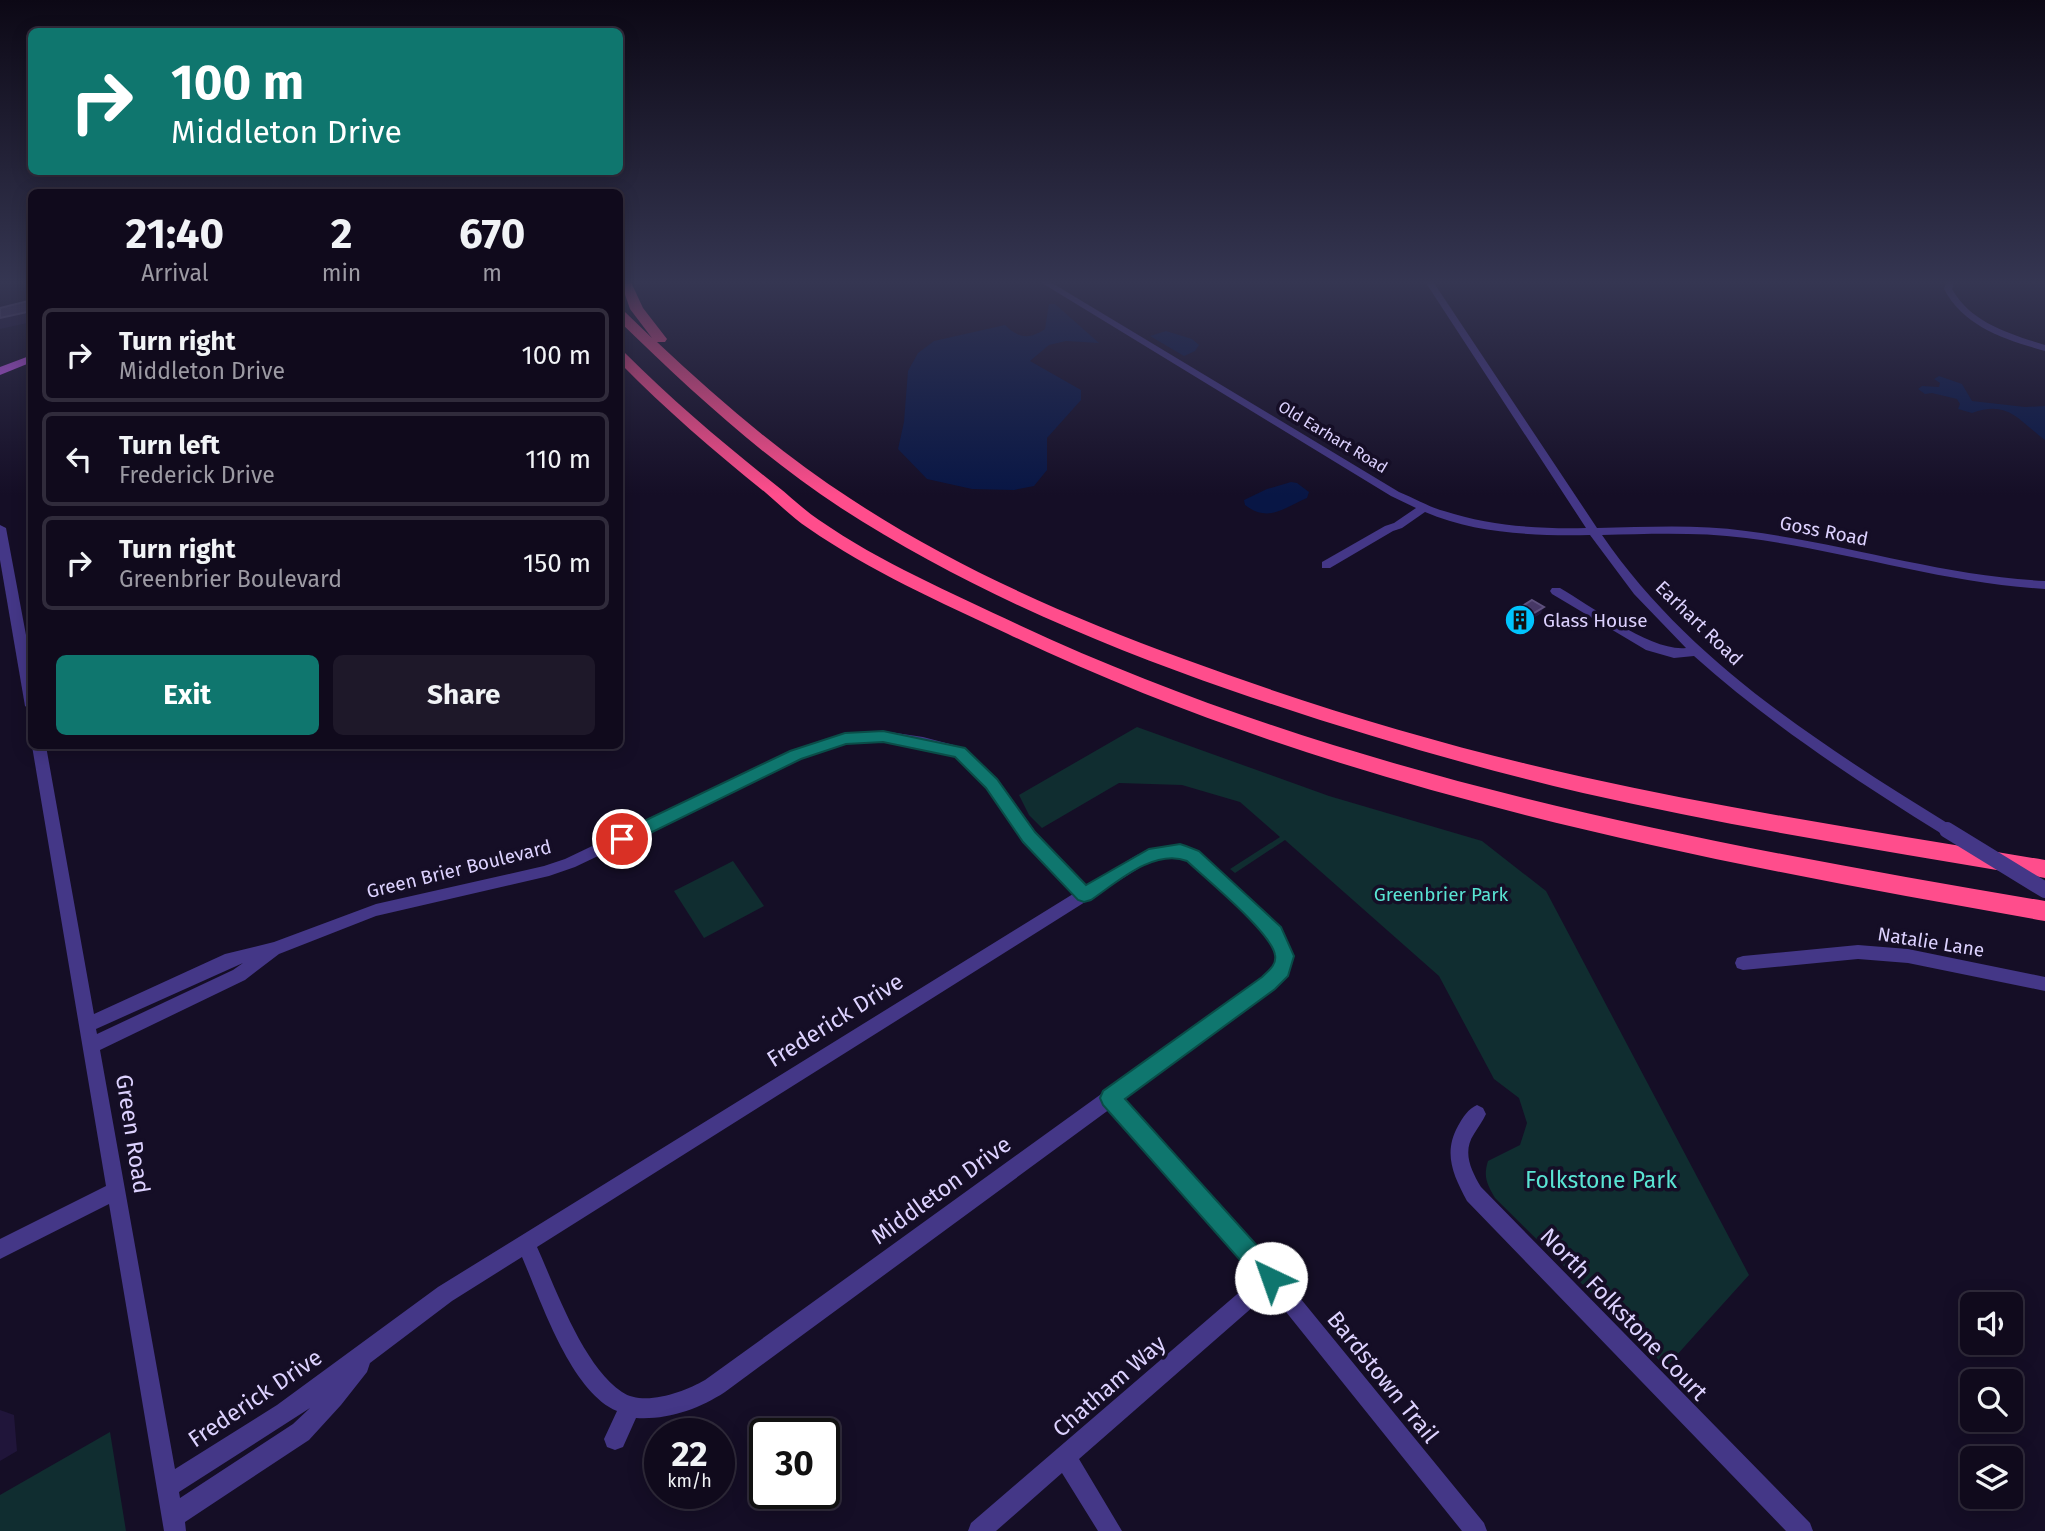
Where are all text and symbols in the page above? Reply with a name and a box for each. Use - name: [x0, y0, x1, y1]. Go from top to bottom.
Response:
- text: 100 m: [171, 53, 304, 112]
- icon: right: [56, 56, 147, 147]
- text: Middleton Drive: [171, 113, 402, 151]
- text: 21:40: [126, 209, 224, 259]
- text: 2: [331, 209, 352, 259]
- text: 670: [459, 209, 525, 259]
- text: Arrival: [141, 259, 209, 287]
- text: min: [322, 259, 361, 287]
- text: m: [482, 259, 502, 287]
- text: Turn right: [119, 326, 236, 357]
- icon: right: [60, 336, 98, 374]
- text: 100 m: [522, 340, 591, 371]
- text: Middleton Drive: [119, 357, 285, 385]
- street label: Old Earhart Road: [1275, 397, 1391, 477]
- text: Turn left: [119, 430, 220, 461]
- icon: left: [60, 440, 98, 478]
- text: 110 m: [525, 444, 591, 475]
- text: Frederick Drive: [119, 461, 275, 489]
- street label: Goss Road: [1778, 511, 1870, 551]
- text: Turn right: [119, 534, 236, 565]
- icon: right: [60, 544, 98, 582]
- text: 150 m: [523, 548, 591, 579]
- text: Greenbrier Boulevard: [119, 565, 342, 593]
- street label: Earhart Road: [1651, 576, 1747, 670]
- building icon: Glass House: [1503, 603, 1537, 637]
- place label: Glass House: [1543, 609, 1648, 632]
- button: Exit: [56, 655, 319, 735]
- button: Share: [333, 655, 595, 735]
- pin: [592, 809, 652, 869]
- icon: arrive: [603, 820, 641, 858]
- street label: Green Brier Boulevard: [364, 835, 554, 903]
- park label: Greenbrier Park: [1374, 883, 1509, 906]
- street label: Natalie Lane: [1876, 922, 1986, 962]
- street label: Frederick Drive: [762, 967, 908, 1073]
- street label: Green Road: [110, 1072, 156, 1196]
- street label: Middleton Drive: [866, 1130, 1016, 1250]
- park label: Folkstone Park: [1525, 1166, 1677, 1194]
- street label: North Folkstone Court: [1534, 1222, 1714, 1407]
- position arrow: [1234, 1241, 1308, 1315]
- map controls: [1960, 1292, 2023, 1509]
- button: sound: [1960, 1292, 2023, 1355]
- street label: Bardstown Trail: [1321, 1305, 1445, 1449]
- street label: Chatham Way: [1047, 1329, 1172, 1443]
- street label: Frederick Drive: [183, 1343, 327, 1453]
- button: search: [1960, 1369, 2023, 1432]
- speed limit sign: 30: [749, 1418, 840, 1509]
- text: 22: [671, 1433, 708, 1475]
- button: layers: [1960, 1446, 2023, 1509]
- text: km/h: [667, 1470, 712, 1492]

